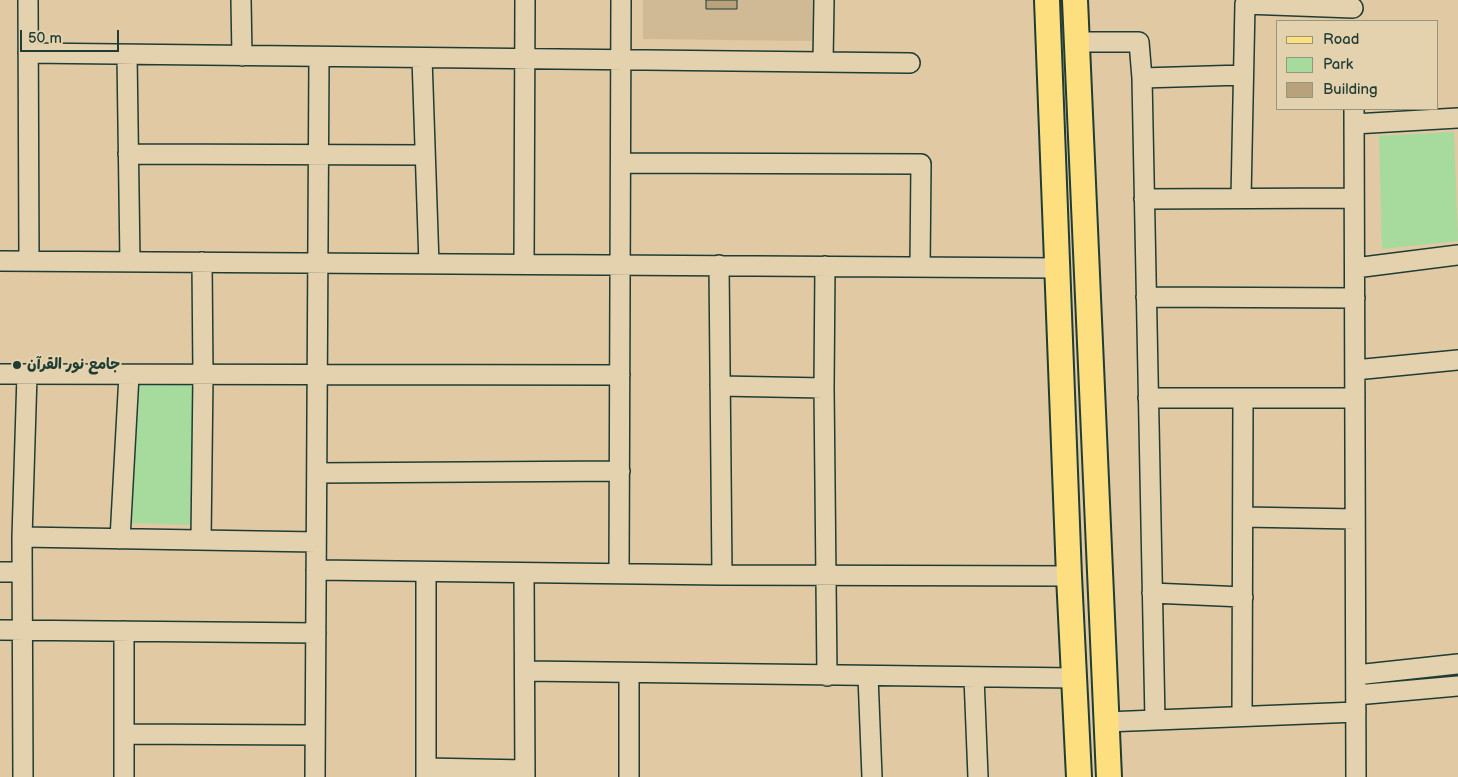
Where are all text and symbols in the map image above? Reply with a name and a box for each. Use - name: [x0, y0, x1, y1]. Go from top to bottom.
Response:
- scale bar: [22, 20, 121, 52]
- legend: [1276, 20, 1438, 110]
- text: 50 m: [28, 29, 62, 48]
- text: Road: [1323, 30, 1359, 49]
- text: Park: [1323, 55, 1353, 74]
- text: Building: [1323, 80, 1378, 99]
- place label: جامع نور القرآن: [27, 356, 120, 374]
- marker: جامع نور القرآن: [11, 359, 23, 371]

